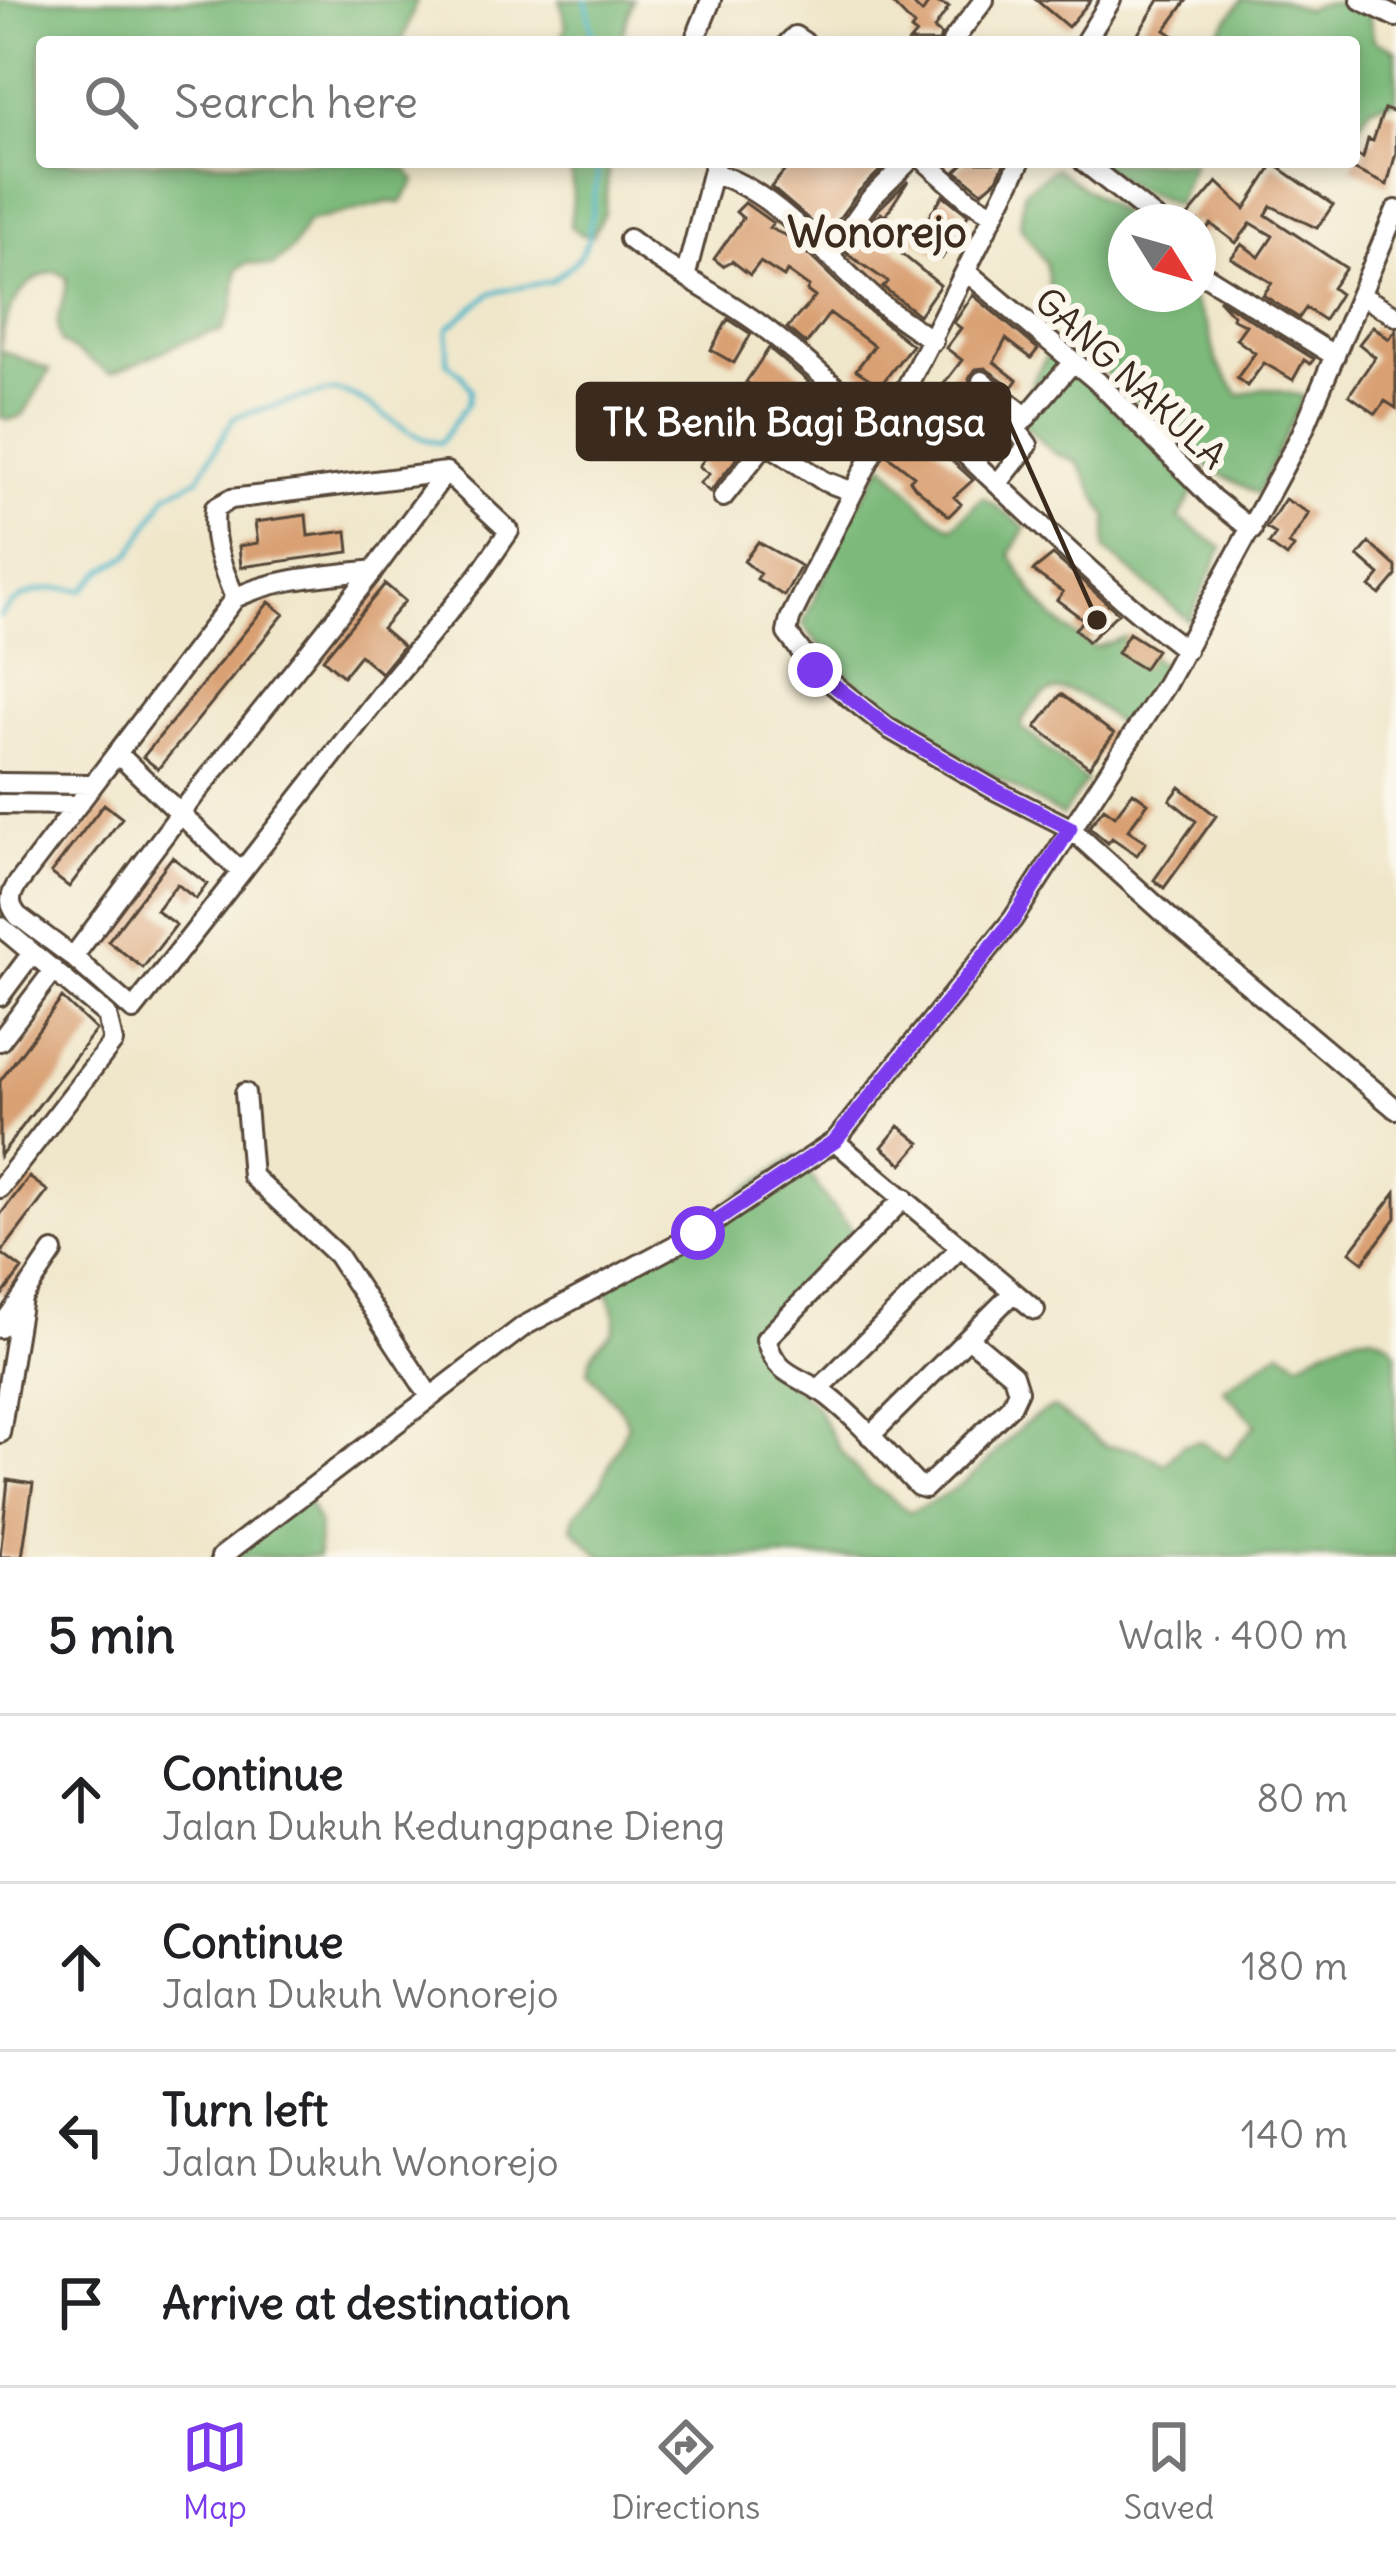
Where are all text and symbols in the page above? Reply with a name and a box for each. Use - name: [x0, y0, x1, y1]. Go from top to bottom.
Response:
- search box: [36, 36, 1360, 168]
- icon: search: [78, 69, 144, 135]
- text: Search here: [174, 74, 418, 130]
- north arrow: [1108, 204, 1216, 312]
- district label: Wonorejo: [787, 206, 967, 258]
- street label: GANG NAKULA: [1025, 278, 1236, 479]
- callout: TK Benih Bagi Bangsa: [578, 384, 1009, 459]
- text: TK Benih Bagi Bangsa: [602, 398, 986, 447]
- route end: [788, 643, 842, 697]
- route start: [671, 1206, 725, 1260]
- text: 5 min: [48, 1603, 175, 1667]
- text: Walk · 400 m: [1118, 1611, 1348, 1660]
- text: Continue: [162, 1746, 344, 1802]
- icon: ahead: [48, 1766, 114, 1832]
- text: 80 m: [1256, 1774, 1348, 1823]
- text: Jalan Dukuh Kedungpane Dieng: [162, 1802, 725, 1851]
- text: Continue: [162, 1914, 344, 1970]
- icon: ahead: [48, 1934, 114, 2000]
- text: 180 m: [1241, 1942, 1348, 1991]
- text: Jalan Dukuh Wonorejo: [162, 1970, 559, 2019]
- text: Turn left: [162, 2082, 328, 2138]
- icon: left: [48, 2102, 114, 2168]
- text: 140 m: [1241, 2110, 1348, 2159]
- text: Jalan Dukuh Wonorejo: [162, 2138, 559, 2187]
- icon: arrive: [48, 2270, 114, 2336]
- text: Arrive at destination: [162, 2275, 571, 2331]
- tab: Map: [182, 2414, 248, 2528]
- tab: Directions: [611, 2414, 760, 2528]
- tab: Saved: [1124, 2414, 1214, 2528]

